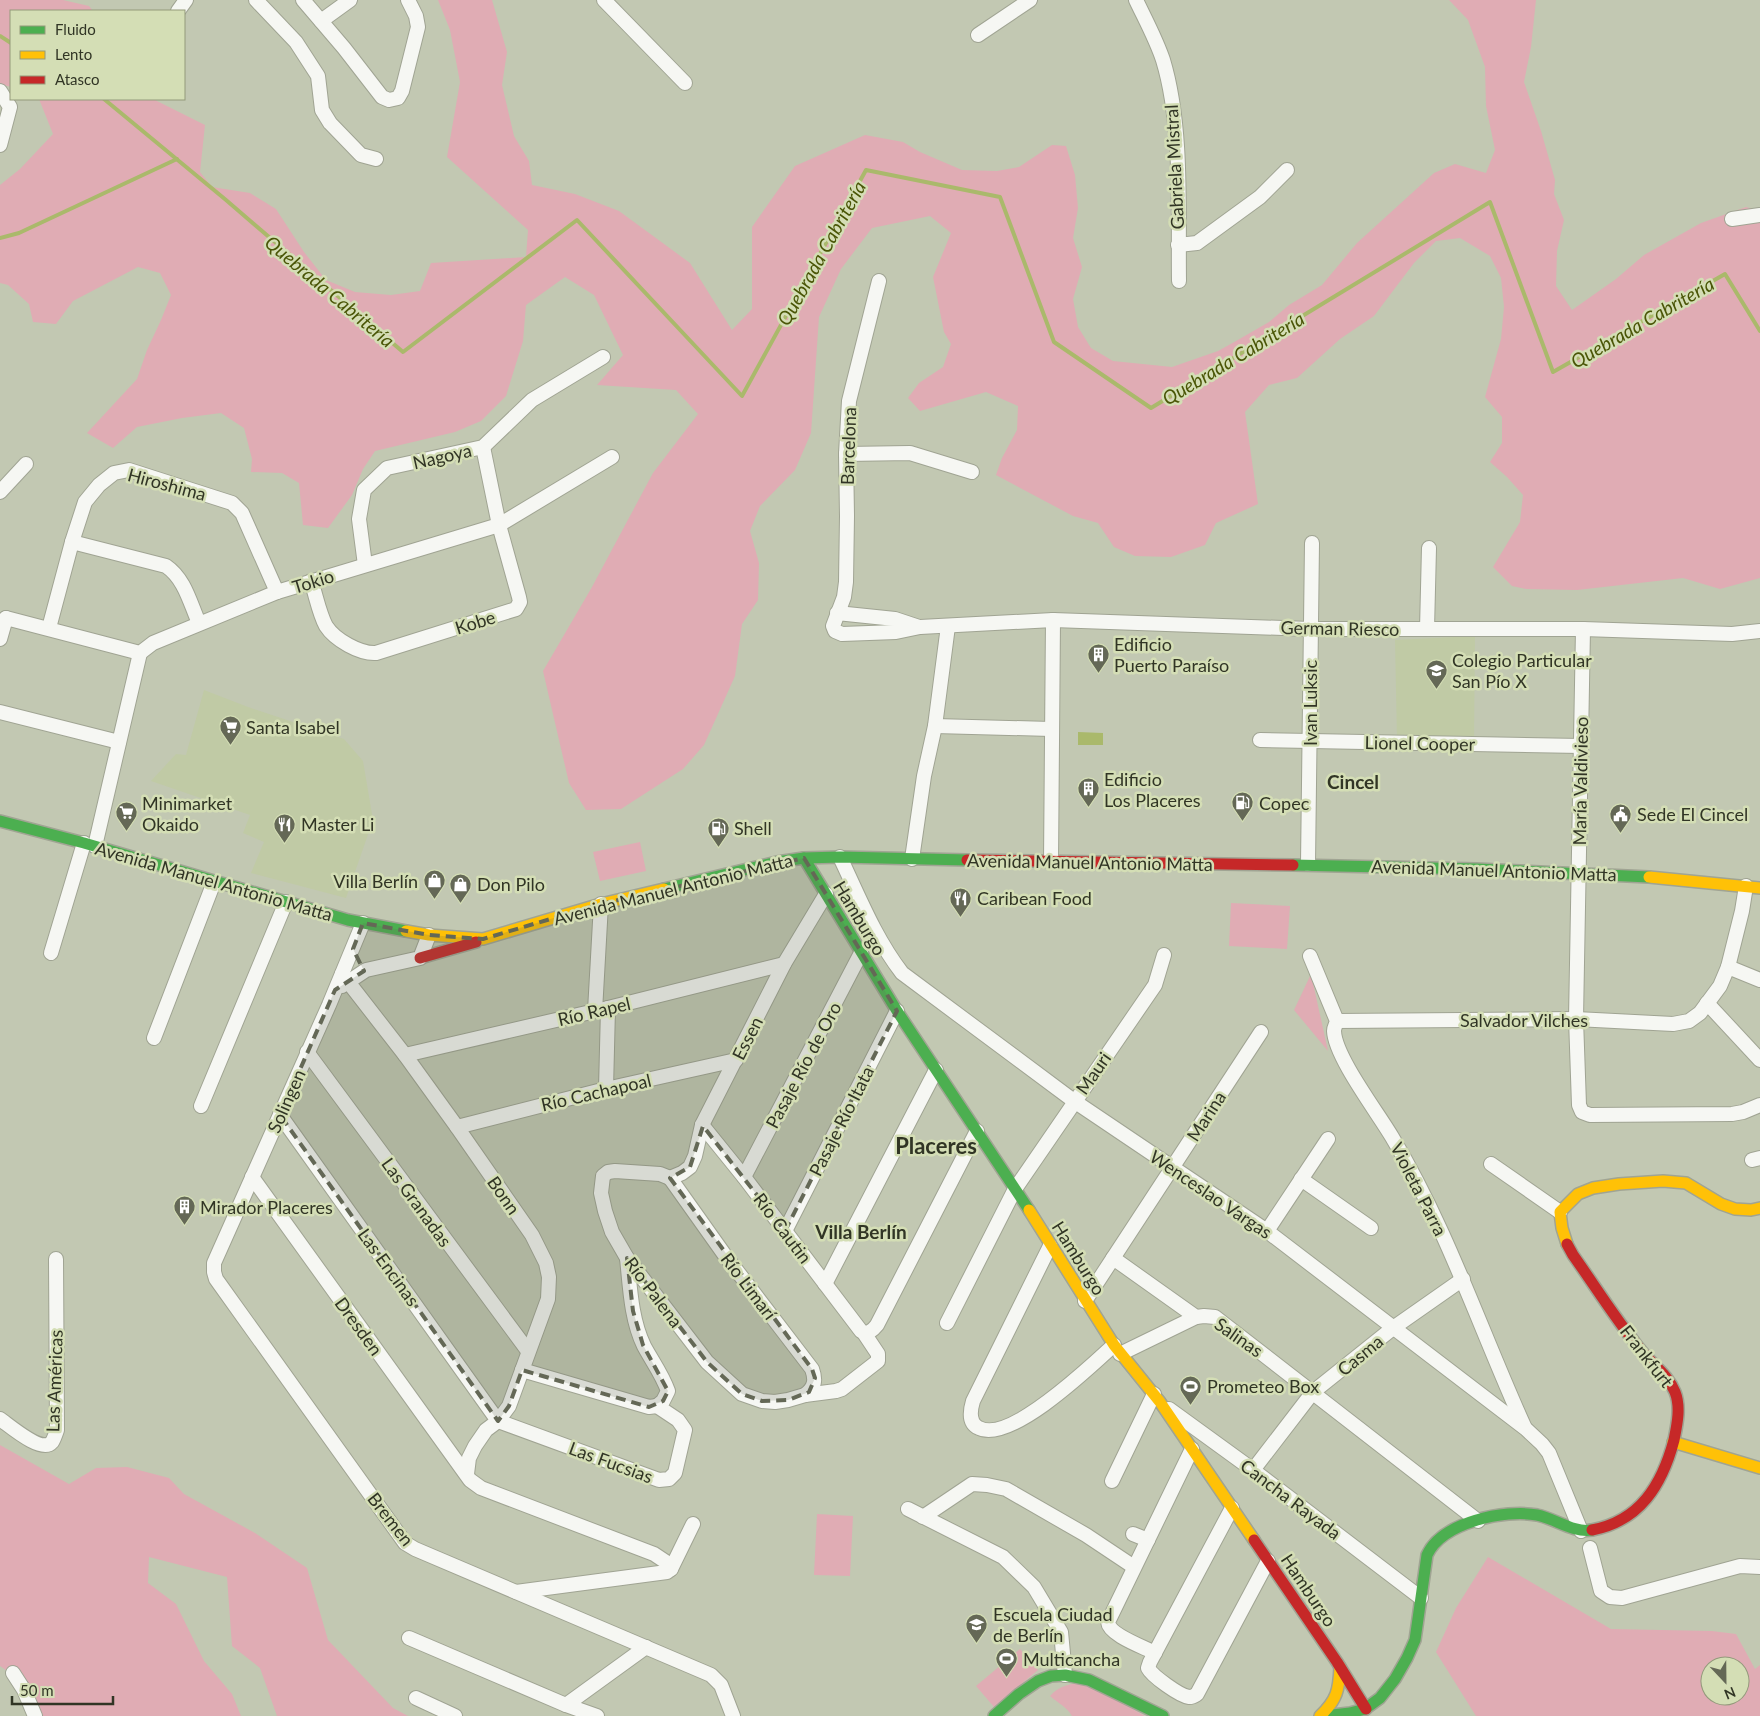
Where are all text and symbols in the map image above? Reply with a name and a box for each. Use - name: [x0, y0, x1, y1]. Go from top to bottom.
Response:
- legend: [10, 10, 185, 100]
- text: Fluido: [55, 20, 96, 38]
- text: Lento: [55, 45, 92, 63]
- text: Atasco: [55, 70, 100, 88]
- street label: Gabriela Mistral: [1160, 104, 1188, 230]
- water label: Quebrada Cabritería: [772, 177, 870, 329]
- water label: Quebrada Cabritería: [261, 230, 399, 352]
- water label: Quebrada Cabritería: [1566, 272, 1718, 372]
- water label: Quebrada Cabritería: [1158, 306, 1308, 410]
- street label: Barcelona: [836, 407, 860, 485]
- street label: Nagoya: [410, 439, 474, 473]
- street label: Hiroshima: [125, 463, 209, 505]
- street label: Tokio: [290, 564, 336, 598]
- street label: Kobe: [452, 605, 498, 639]
- street label: German Riesco: [1280, 616, 1400, 640]
- place label: Edificio Puerto Paraíso: [1114, 633, 1229, 676]
- building icon: Edificio Puerto Paraíso: [1086, 642, 1110, 673]
- place label: Colegio Particular San Pío X: [1452, 649, 1592, 692]
- school or university icon: Colegio Particular San Pío X: [1424, 658, 1448, 689]
- street label: Ivan Luksic: [1299, 660, 1321, 746]
- supermarket icon: Santa Isabel: [218, 715, 242, 746]
- place label: Santa Isabel: [246, 716, 340, 738]
- street label: María Valdivieso: [1568, 716, 1592, 846]
- street label: Lionel Cooper: [1365, 731, 1476, 755]
- place label: Edificio Los Placeres: [1104, 768, 1201, 811]
- district label: Cincel: [1327, 770, 1379, 793]
- building icon: Edificio Los Placeres: [1076, 777, 1100, 808]
- fuel station icon: Copec: [1231, 791, 1255, 822]
- place label: Minimarket Okaido: [142, 792, 233, 835]
- place label: Copec: [1259, 792, 1310, 814]
- supermarket icon: Minimarket Okaido: [114, 801, 138, 832]
- public building icon: Sede El Cincel: [1609, 802, 1633, 833]
- place label: Sede El Cincel: [1637, 803, 1748, 825]
- restaurant icon: Master Li: [273, 812, 297, 843]
- place label: Master Li: [301, 813, 374, 835]
- fuel station icon: Shell: [706, 816, 730, 847]
- place label: Shell: [734, 817, 772, 839]
- street label: Avenida Manuel Antonio Matta: [93, 837, 335, 925]
- street label: Avenida Manuel Antonio Matta: [551, 849, 795, 929]
- street label: Avenida Manuel Antonio Matta: [967, 849, 1213, 875]
- street label: Avenida Manuel Antonio Matta: [1371, 855, 1617, 885]
- shop icon: Villa Berlín: [422, 869, 446, 900]
- place label: Villa Berlín: [333, 870, 418, 892]
- shop icon: Don Pilo: [449, 872, 473, 903]
- place label: Don Pilo: [477, 873, 545, 895]
- street label: Hamburgo: [829, 877, 891, 959]
- restaurant icon: Caribean Food: [949, 886, 973, 917]
- place label: Caribean Food: [977, 887, 1092, 909]
- street label: Río Rapel: [555, 992, 633, 1030]
- street label: Pasaje Río de Oro: [760, 998, 846, 1132]
- street label: Salvador Vilches: [1460, 1009, 1588, 1031]
- street label: Essen: [727, 1013, 767, 1063]
- street label: Mauri: [1071, 1048, 1115, 1098]
- street label: Pasaje Río Itata: [804, 1062, 878, 1180]
- street label: Solingen: [262, 1066, 310, 1136]
- street label: Río Cachapoal: [539, 1069, 653, 1115]
- street label: Marina: [1182, 1087, 1230, 1145]
- district label: Placeres: [895, 1132, 977, 1159]
- street label: Violeta Parra: [1386, 1139, 1452, 1239]
- street label: Wenceslao Vargas: [1146, 1145, 1276, 1243]
- street label: Las Granadas: [377, 1153, 457, 1251]
- street label: Bonn: [483, 1172, 525, 1218]
- street label: Río Cautin: [749, 1188, 817, 1268]
- building icon: Mirador Placeres: [172, 1195, 196, 1226]
- place label: Mirador Placeres: [200, 1196, 333, 1218]
- street label: Hamburgo: [1048, 1217, 1110, 1299]
- district label: Villa Berlín: [814, 1220, 907, 1243]
- street label: Las Encinas: [354, 1224, 425, 1310]
- street label: Río Limarí: [717, 1248, 782, 1324]
- street label: Río Palena: [620, 1252, 688, 1332]
- street label: Dresden: [331, 1293, 387, 1359]
- street label: Salinas: [1211, 1313, 1268, 1362]
- street label: Frankfurt: [1616, 1320, 1679, 1392]
- street label: Las Américas: [41, 1329, 67, 1433]
- street label: Casma: [1333, 1330, 1387, 1380]
- sports icon: Prometeo Box: [1179, 1374, 1203, 1405]
- place label: Prometeo Box: [1207, 1375, 1319, 1397]
- street label: Las Fucsias: [566, 1437, 656, 1487]
- street label: Cancha Rayada: [1236, 1454, 1346, 1544]
- street label: Bremen: [363, 1488, 419, 1550]
- street label: Hamburgo: [1277, 1549, 1341, 1631]
- place label: Escuela Ciudad de Berlín: [993, 1603, 1112, 1646]
- school or university icon: Escuela Ciudad de Berlín: [965, 1612, 989, 1643]
- sports icon: Multicancha: [995, 1647, 1019, 1678]
- place label: Multicancha: [1023, 1648, 1120, 1670]
- north arrow: [1700, 1656, 1750, 1706]
- scale bar: [12, 1674, 114, 1706]
- text: 50 m: [20, 1681, 54, 1699]
- text: N: [1722, 1684, 1738, 1703]

